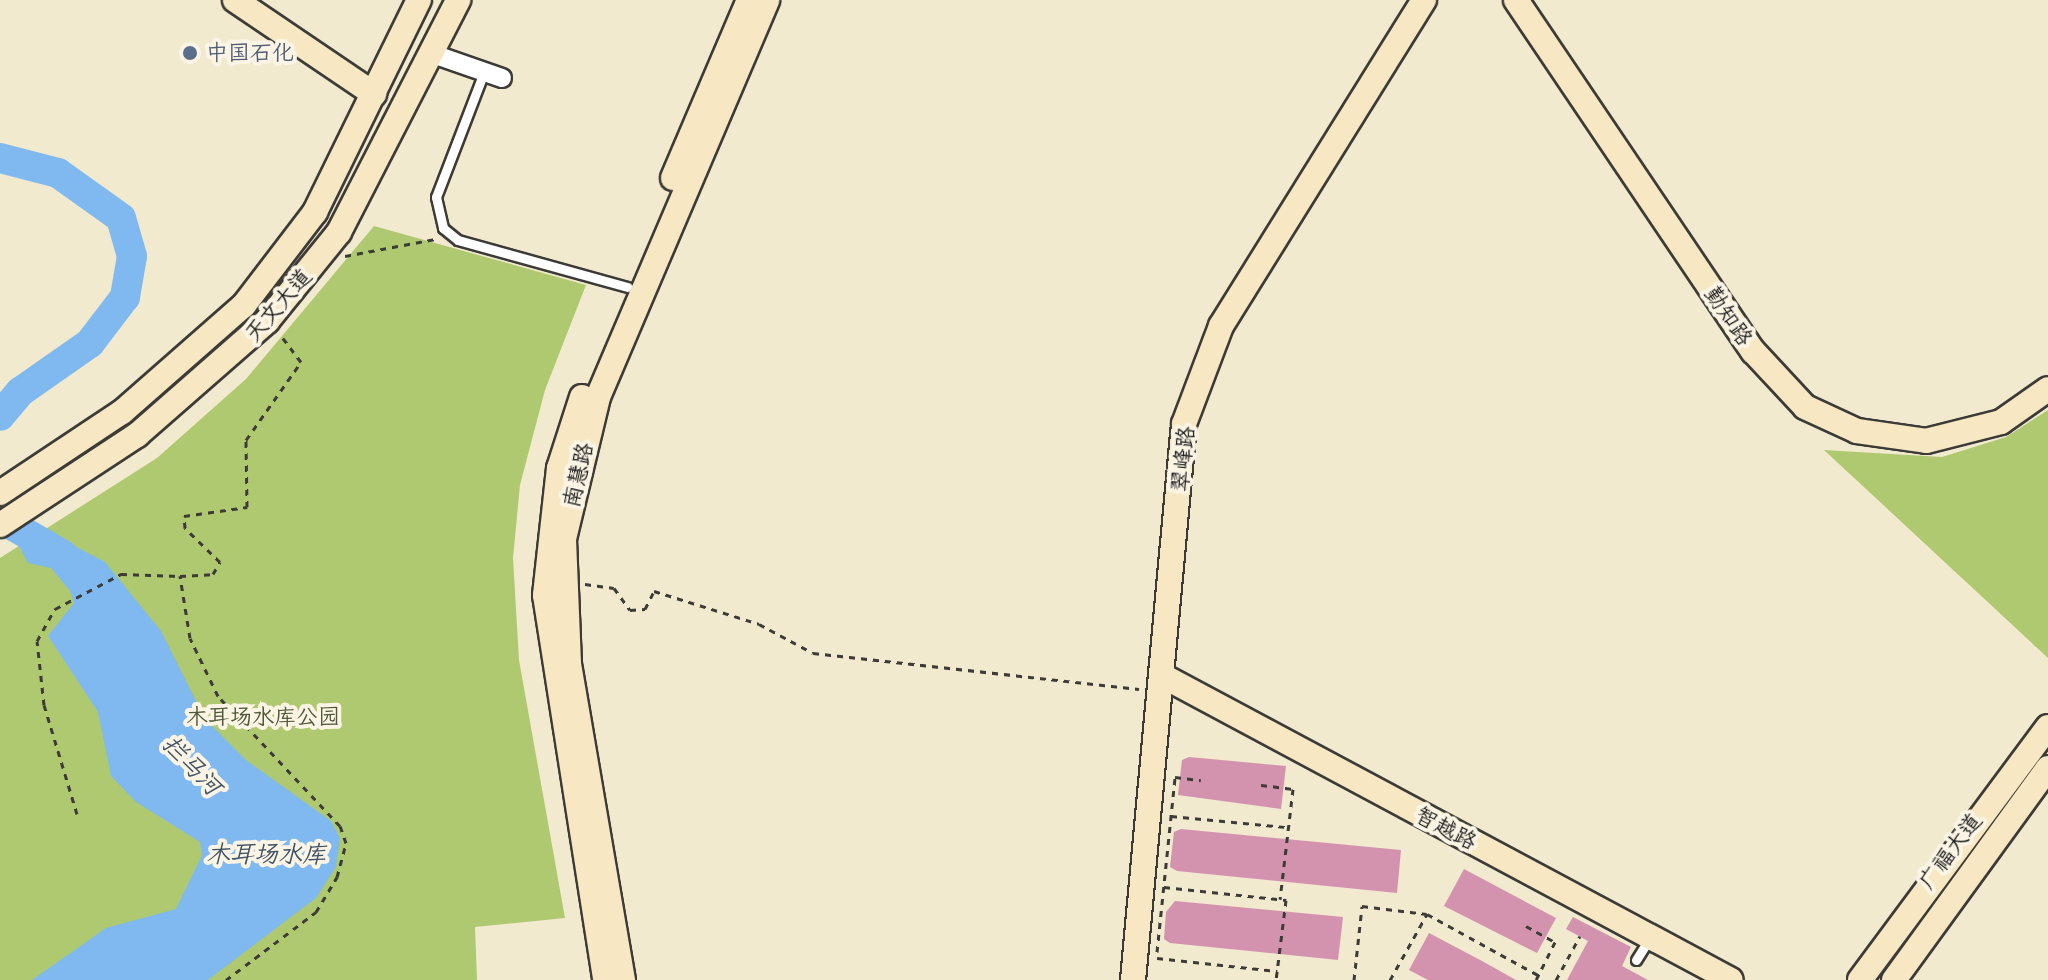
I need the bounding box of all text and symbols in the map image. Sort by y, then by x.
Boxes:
place label: 中国石化 [206,40,294,66]
marker: 中国石化 [181,44,199,62]
street label: 天文大道 [239,263,317,347]
street label: 勤知路 [1700,281,1758,351]
street label: 翠峰路 [1166,425,1200,493]
street label: 南慧路 [558,440,598,510]
park label: 木耳场水库公园 [186,704,340,730]
water label: 拦马河 [157,729,227,801]
street label: 智越路 [1411,801,1481,855]
street label: 广福大道 [1913,808,1987,894]
water label: 木耳场水库 [206,840,326,868]

